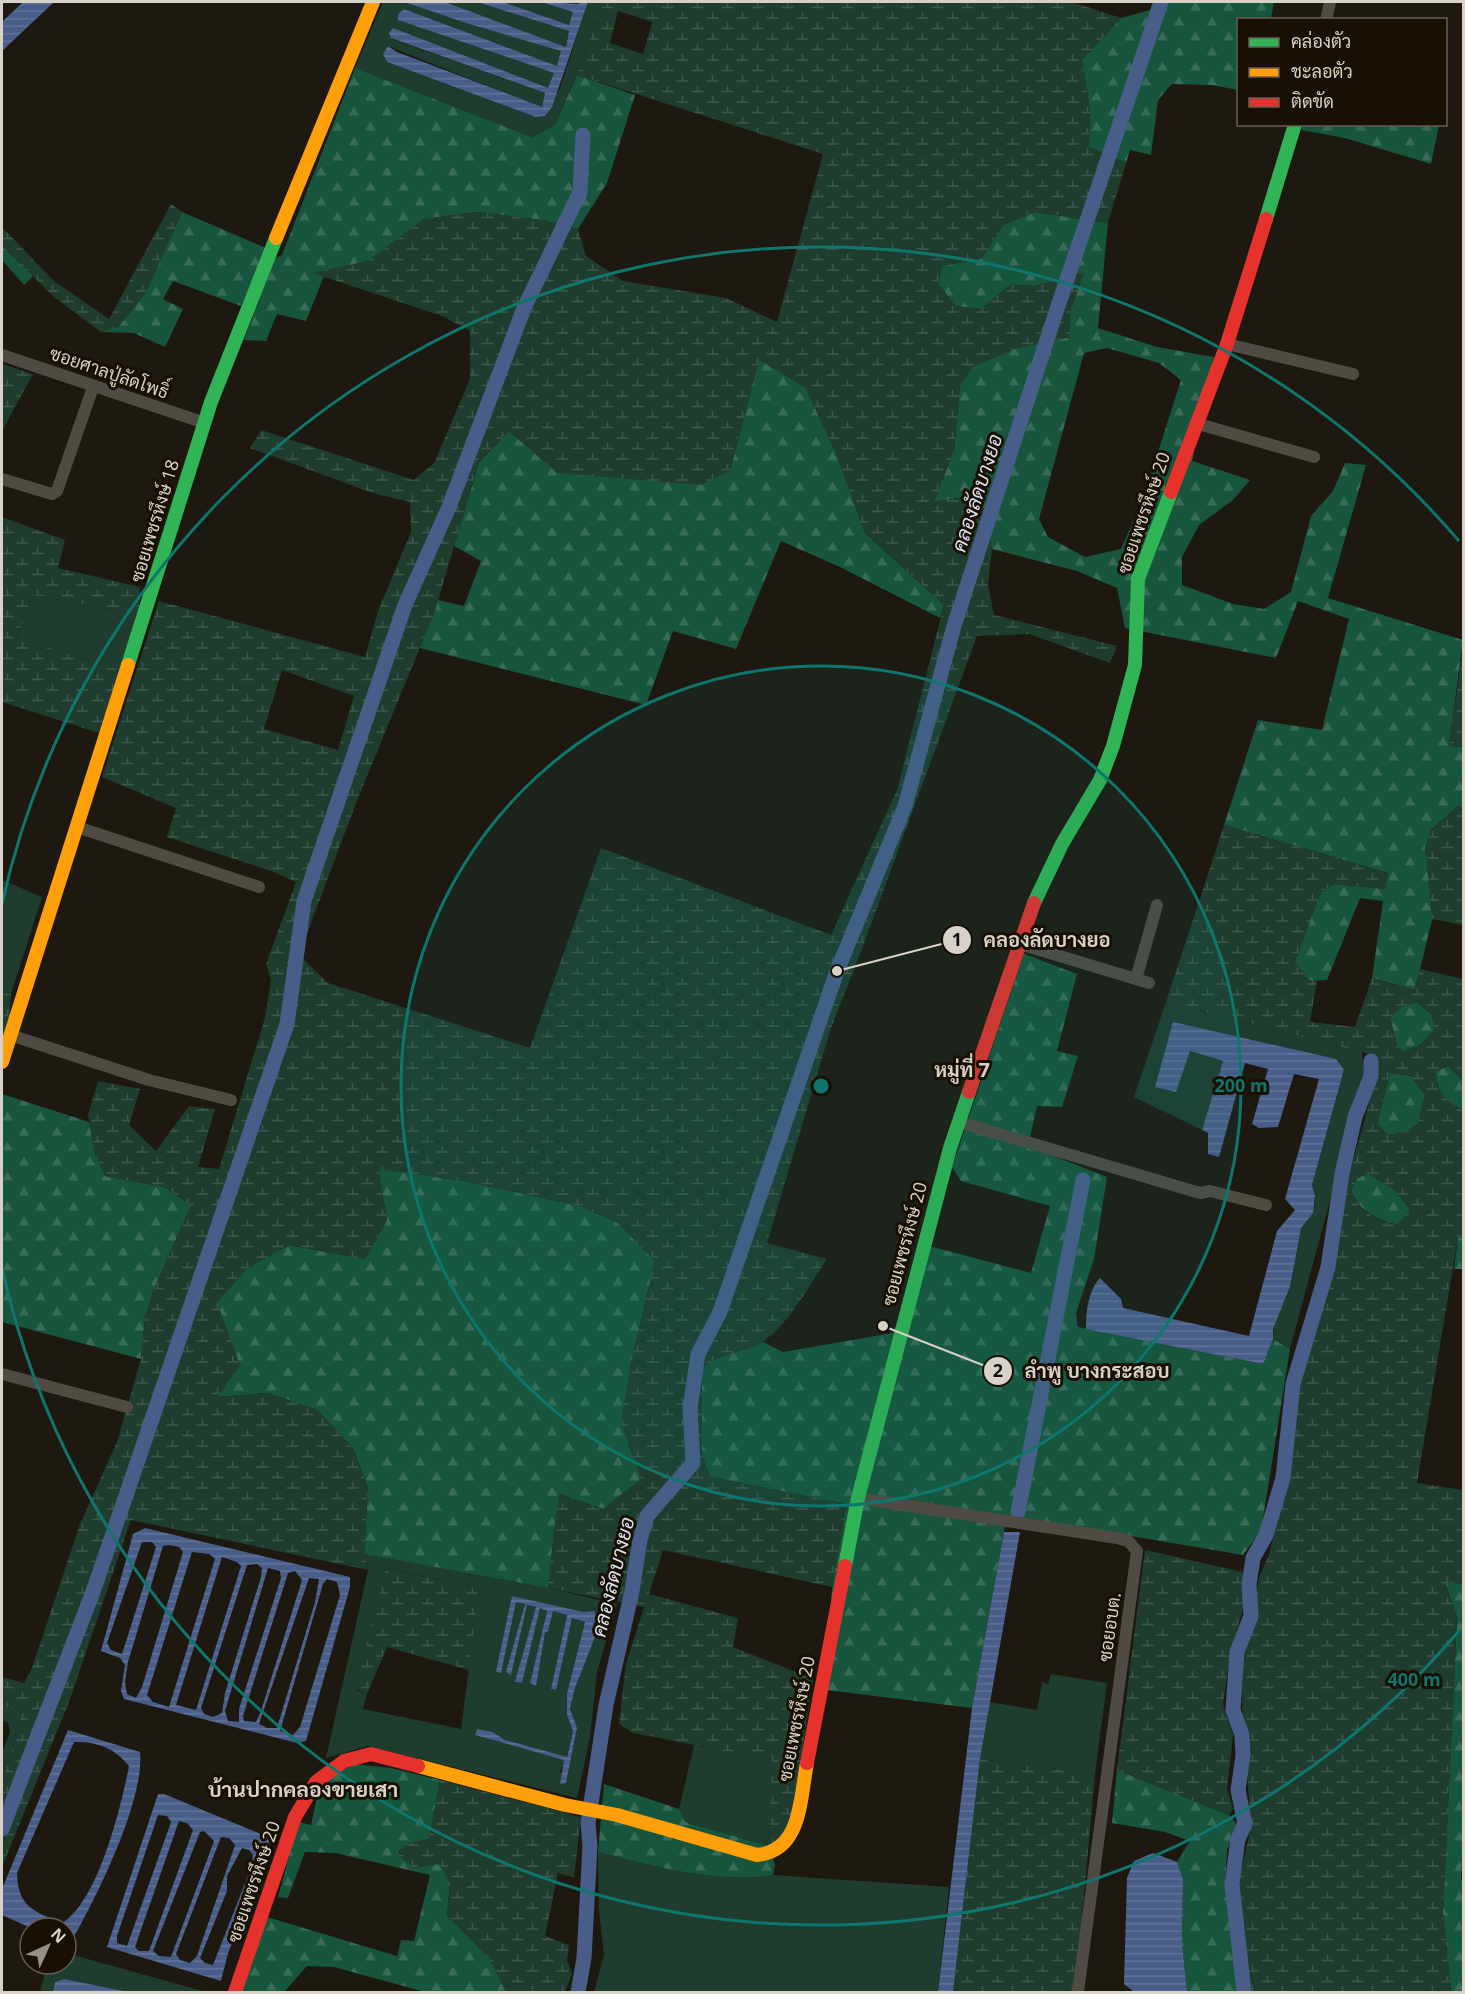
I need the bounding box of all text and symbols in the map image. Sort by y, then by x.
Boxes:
legend [1237,18,1447,126]
text: คล่องตัว [1291,29,1351,53]
text: ชะลอตัว [1291,59,1353,83]
text: ติดขัด [1291,89,1334,113]
street label: ซอยศาลปู่ลัดโพธิ์ [46,337,173,406]
water label: คลองลัดบางยอ [945,430,1008,555]
street label: ซอยเพชรหึงษ์ 20 [1111,449,1175,577]
street label: ซอยเพชรหึงษ์ 18 [124,456,184,585]
callout: คลองลัดบางยอ [942,921,1123,959]
text: คลองลัดบางยอ [983,926,1111,953]
text: 1 [952,927,962,951]
district label: หมู่ที่ 7 [934,1053,990,1084]
text: 200 m [1214,1073,1268,1097]
centre of rings [811,1076,831,1096]
street label: ซอยเพชรหึงษ์ 20 [876,1179,932,1308]
callout: ลำพู บางกระสอบ [983,1352,1182,1390]
text: ลำพู บางกระสอบ [1025,1357,1169,1385]
text: 2 [993,1358,1003,1382]
water label: คลองลัดบางยอ [585,1514,640,1640]
street label: ซอยอบต. [1092,1591,1126,1663]
street label: ซอยเพชรหึงษ์ 20 [772,1654,820,1784]
text: 400 m [1387,1667,1441,1691]
district label: บ้านปากคลองขายเสา [208,1775,398,1803]
street label: ซอยเพชรหึงษ์ 20 [221,1818,285,1946]
north arrow [18,1916,78,1976]
text: N [46,1923,71,1948]

